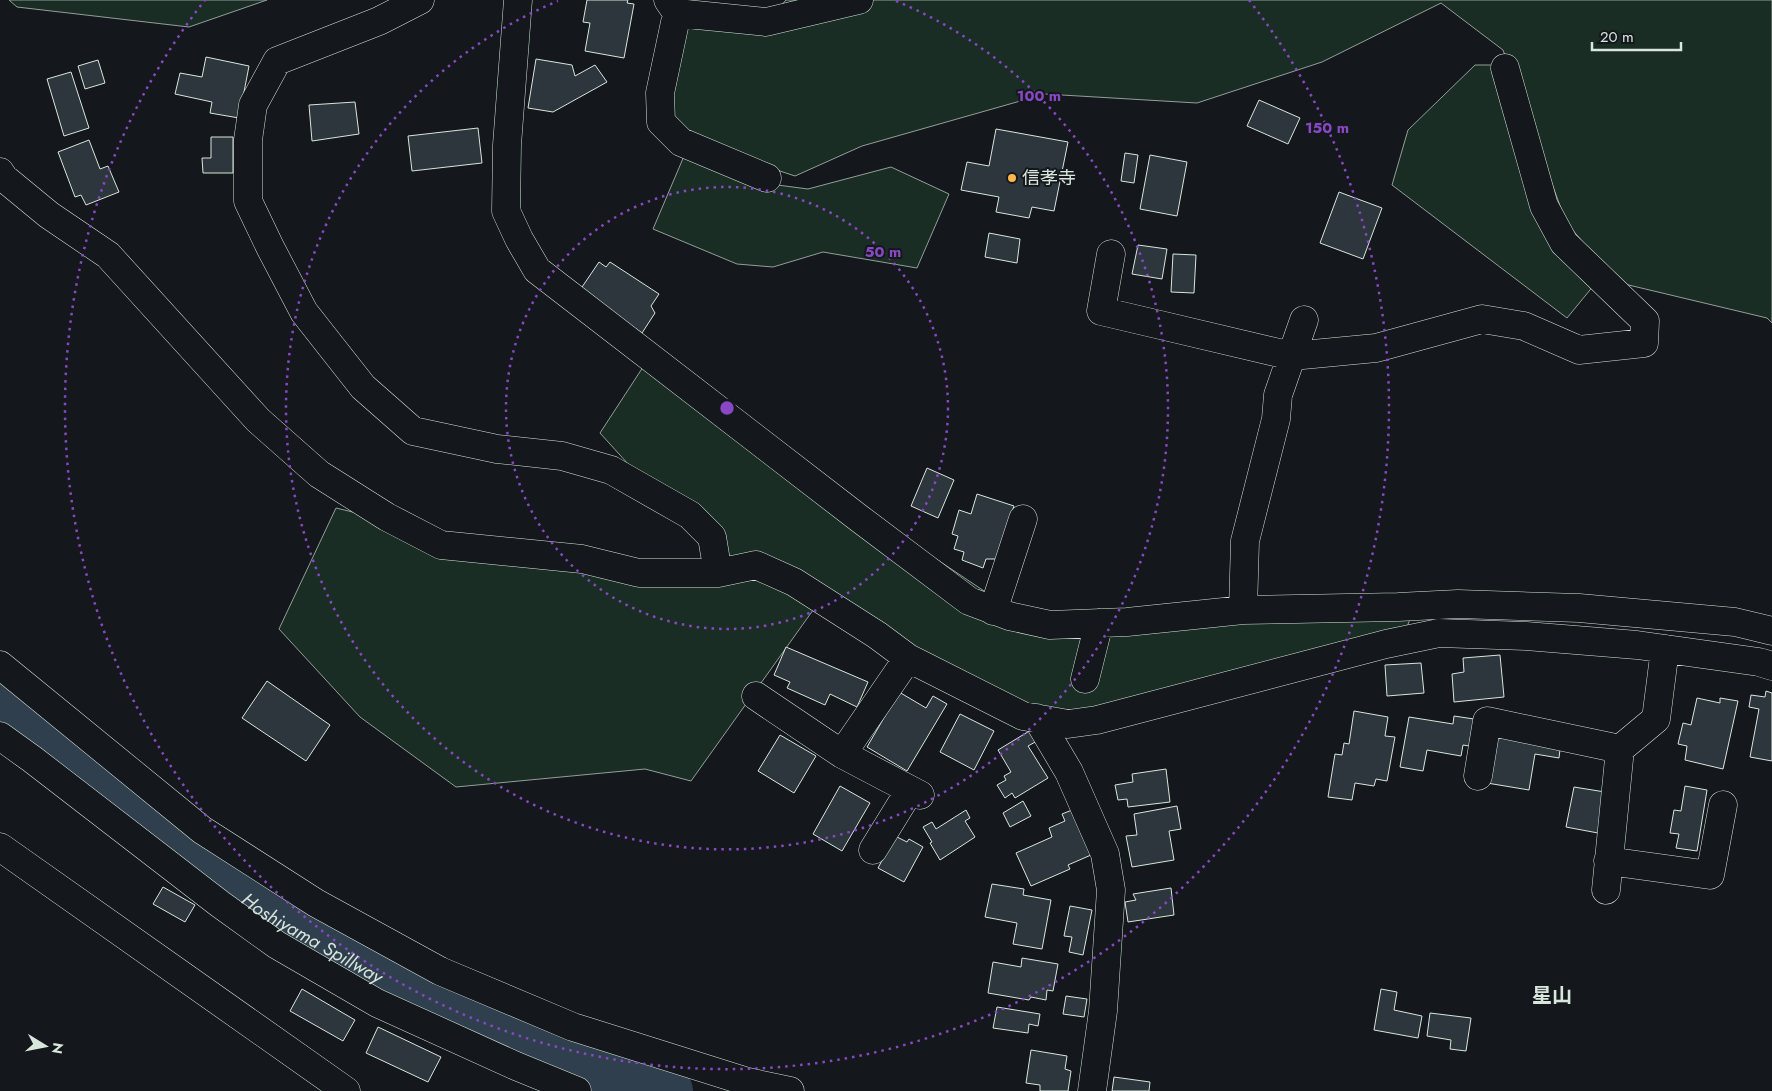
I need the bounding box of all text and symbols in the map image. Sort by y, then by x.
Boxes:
scale bar [1592,20,1681,52]
text: 20 m [1600,26,1634,48]
text: 100 m [1017,85,1061,107]
text: 150 m [1305,117,1349,139]
place label: 信孝寺 [1022,165,1076,191]
marker: 信孝寺 [1006,172,1018,184]
text: 50 m [865,241,901,263]
centre of rings [718,399,736,417]
water label: Hoshiyama Spillway [236,886,389,991]
district label: 星山 [1532,981,1572,1010]
north arrow [20,1021,70,1071]
text: N [47,1041,69,1055]

